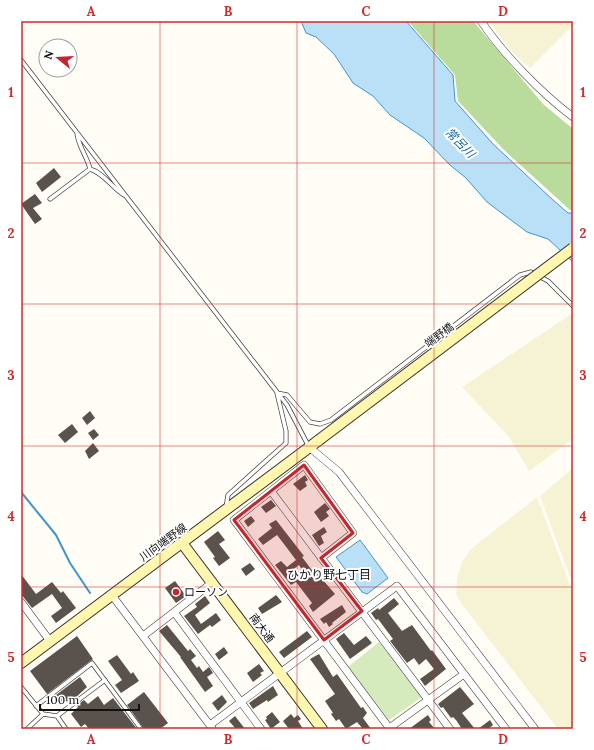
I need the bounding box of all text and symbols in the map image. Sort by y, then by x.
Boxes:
text: A [87,3,96,20]
text: B [224,3,233,20]
text: C [362,3,371,20]
text: D [498,3,508,20]
north arrow [38,38,78,78]
text: N [41,48,57,61]
text: 1 [8,84,14,101]
text: 1 [580,84,586,101]
water label: 常呂川 [442,124,480,162]
text: 2 [8,225,15,242]
text: 2 [580,225,587,242]
street label: 端野橋 [422,319,456,351]
text: 3 [7,367,15,384]
text: 3 [579,367,587,384]
text: 4 [7,508,15,525]
text: 4 [579,508,587,525]
street label: 川向端野線 [137,520,189,564]
district label: ひかり野七丁目 [287,567,371,582]
place label: ローソン [184,585,228,599]
marker: ローソン [171,587,181,597]
street label: 南大通 [246,611,278,645]
text: 5 [7,649,15,666]
text: 5 [579,649,587,666]
scale bar [40,686,139,712]
text: 100 m [46,692,79,707]
text: A [87,731,96,748]
text: B [224,731,233,748]
text: C [362,731,371,748]
text: D [498,731,508,748]

